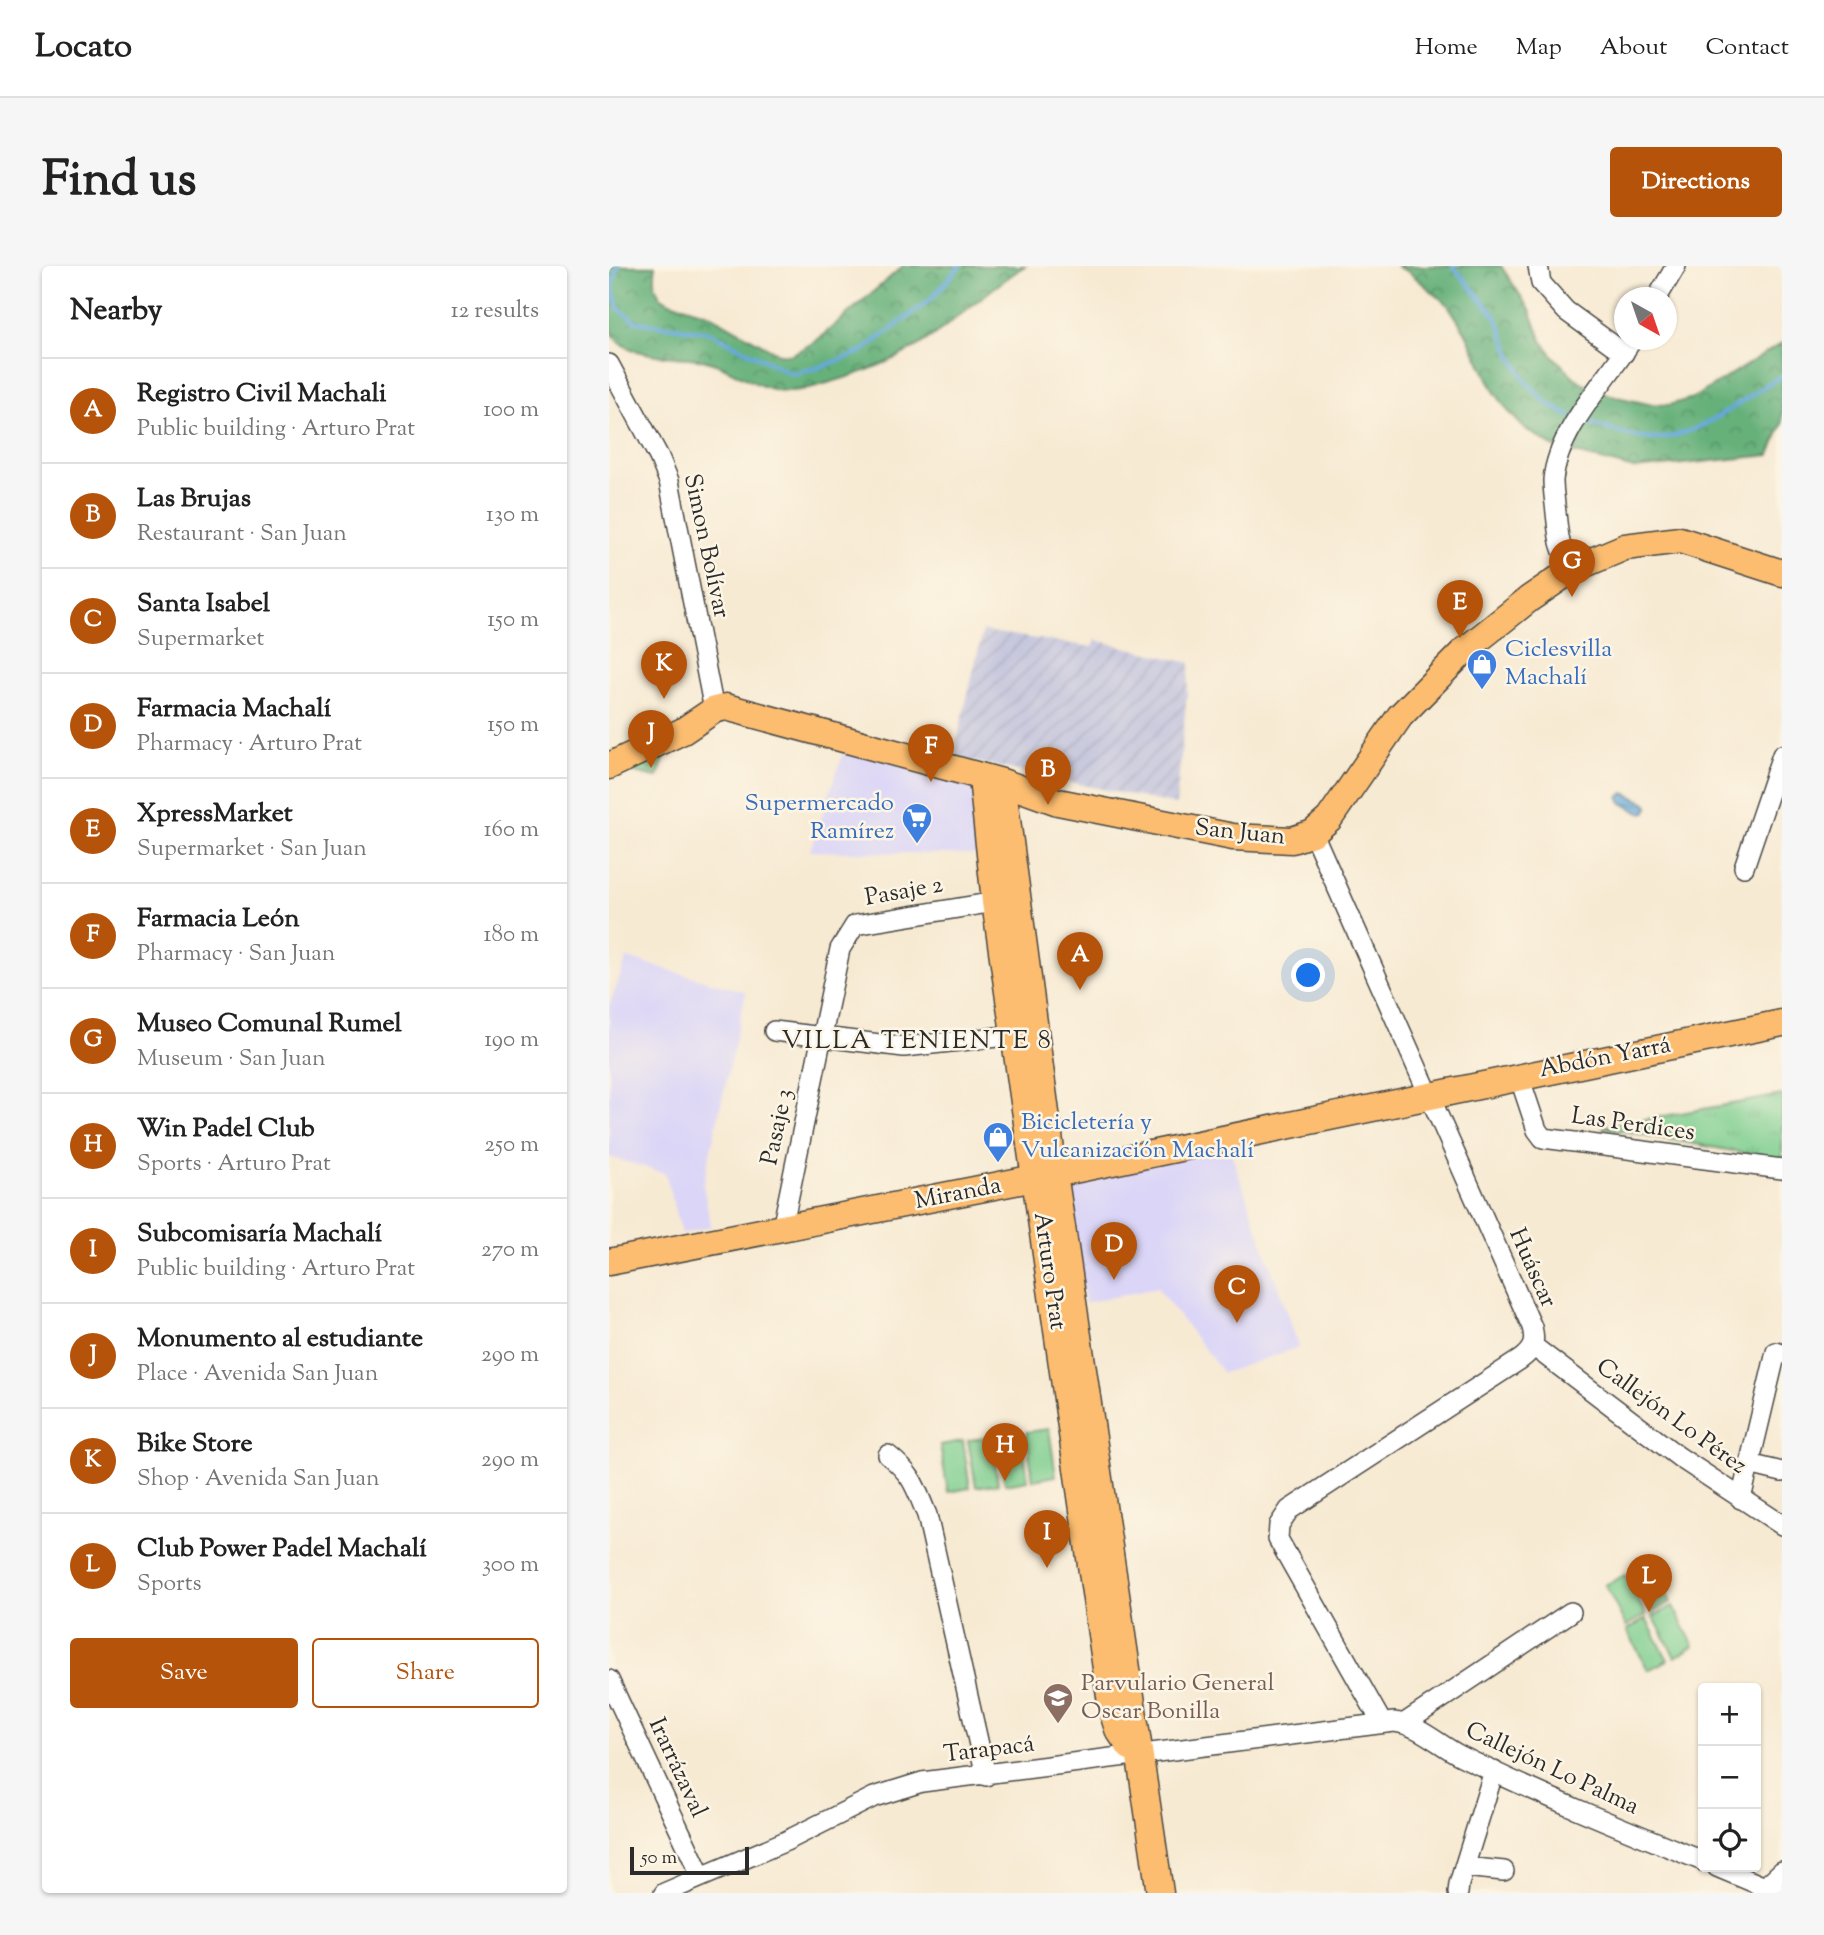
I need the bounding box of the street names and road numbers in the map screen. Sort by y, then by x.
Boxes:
street label: Simon Bolívar [674,471,738,621]
street label: San Juan [1193,811,1287,855]
street label: Pasaje 2 [862,868,946,916]
street label: Abdón Yarrá [1536,1029,1674,1087]
street label: Pasaje 3 [753,1086,803,1168]
street label: Las Perdices [1569,1100,1697,1150]
street label: Miranda [912,1169,1004,1219]
street label: Arturo Prat [1024,1210,1074,1332]
street label: Huáscar [1499,1223,1565,1313]
street label: Callejón Lo Pérez [1589,1351,1753,1483]
street label: Irarrázaval [639,1712,715,1824]
street label: Callejón Lo Palma [1460,1714,1644,1824]
street label: Tarapacá [942,1728,1036,1772]

